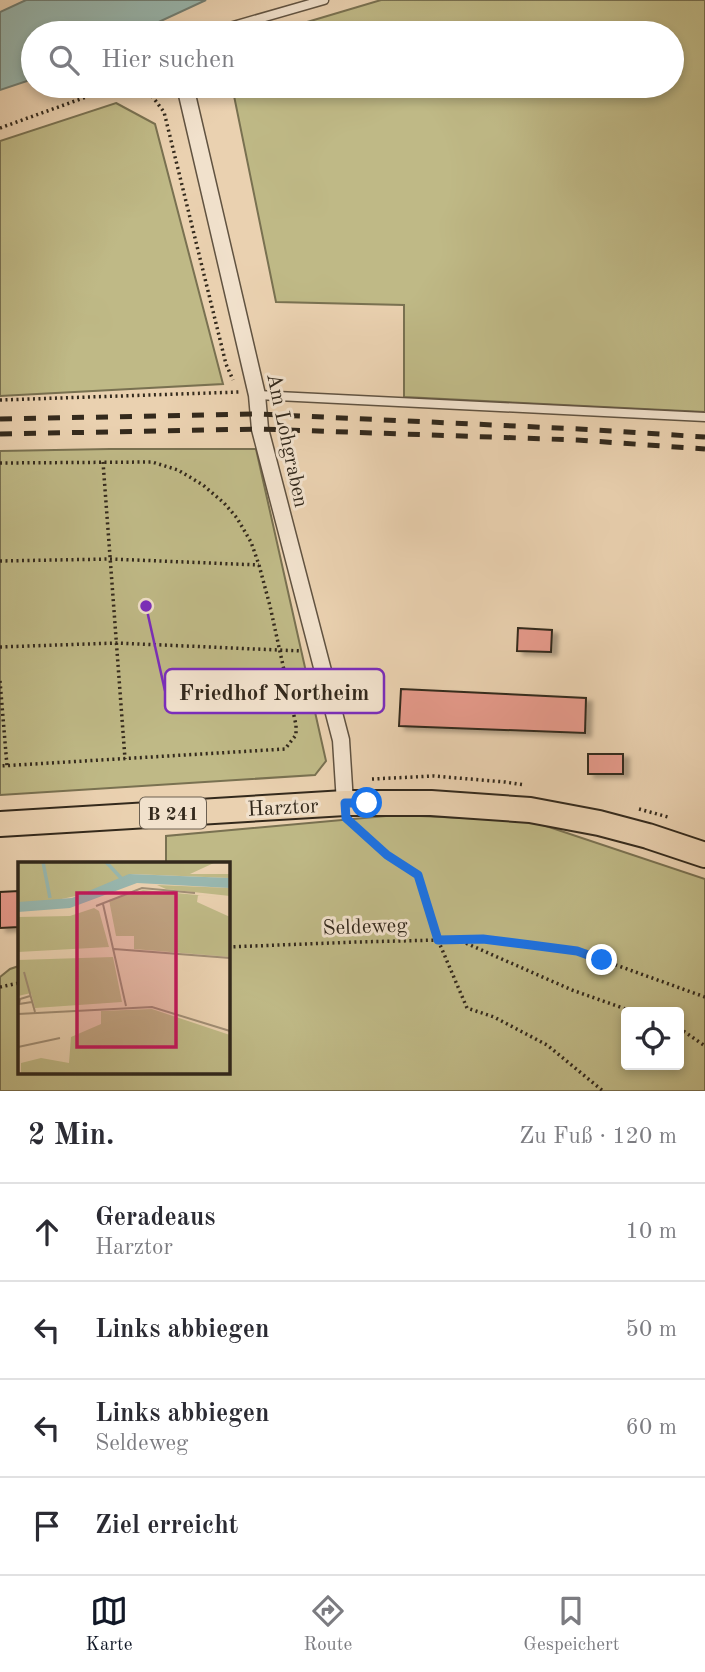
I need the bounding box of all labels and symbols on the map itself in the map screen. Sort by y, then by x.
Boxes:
street label: Am Lohgraben [262,371,311,509]
callout: Friedhof Northeim [165,669,384,713]
text: Friedhof Northeim [179,682,369,705]
route start [351,787,382,818]
street label: Harztor [247,796,320,821]
road number: B 241 [140,798,206,828]
inset map [18,862,229,1074]
street label: Seldeweg [322,915,409,939]
route end [586,944,617,975]

